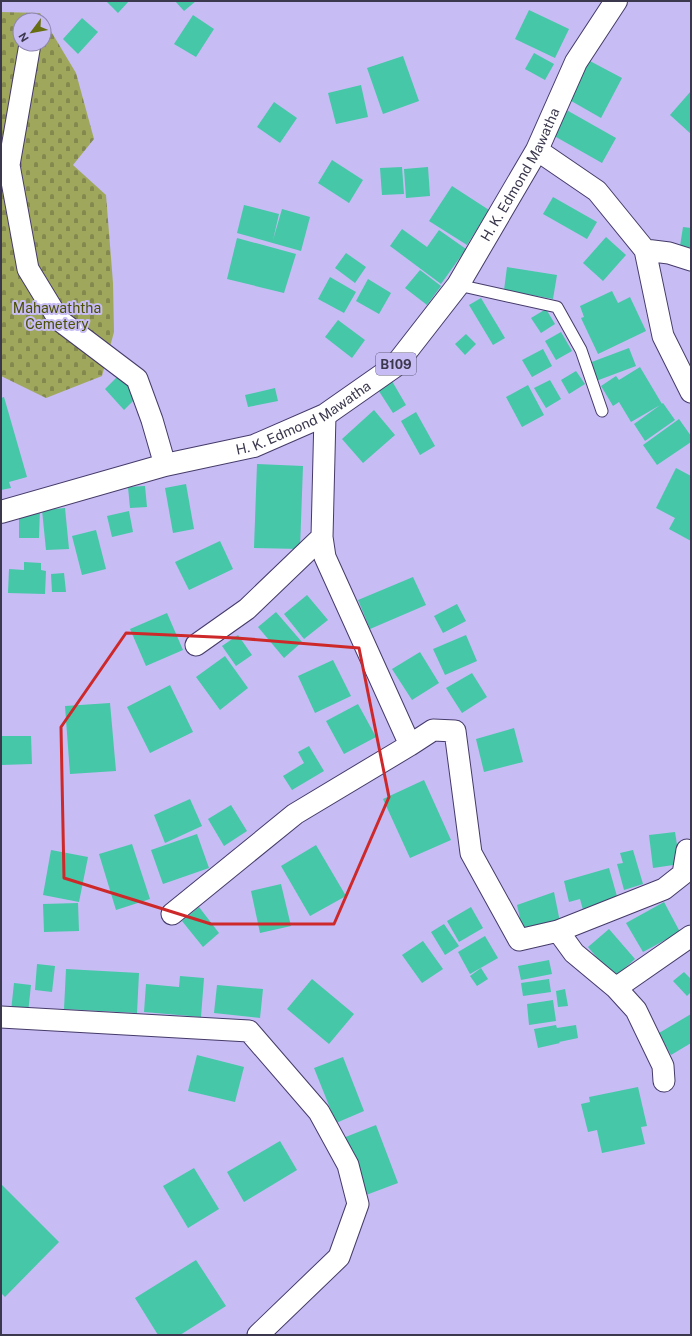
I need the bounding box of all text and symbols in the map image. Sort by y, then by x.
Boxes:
north arrow [12,12,52,52]
text: N [16,30,31,44]
street label: H. K. Edmond Mawatha [477,105,563,244]
park label: Mahawaththa Cemetery [13,300,101,332]
road number: B109 [376,353,416,375]
street label: H. K. Edmond Mawatha [234,378,374,458]

